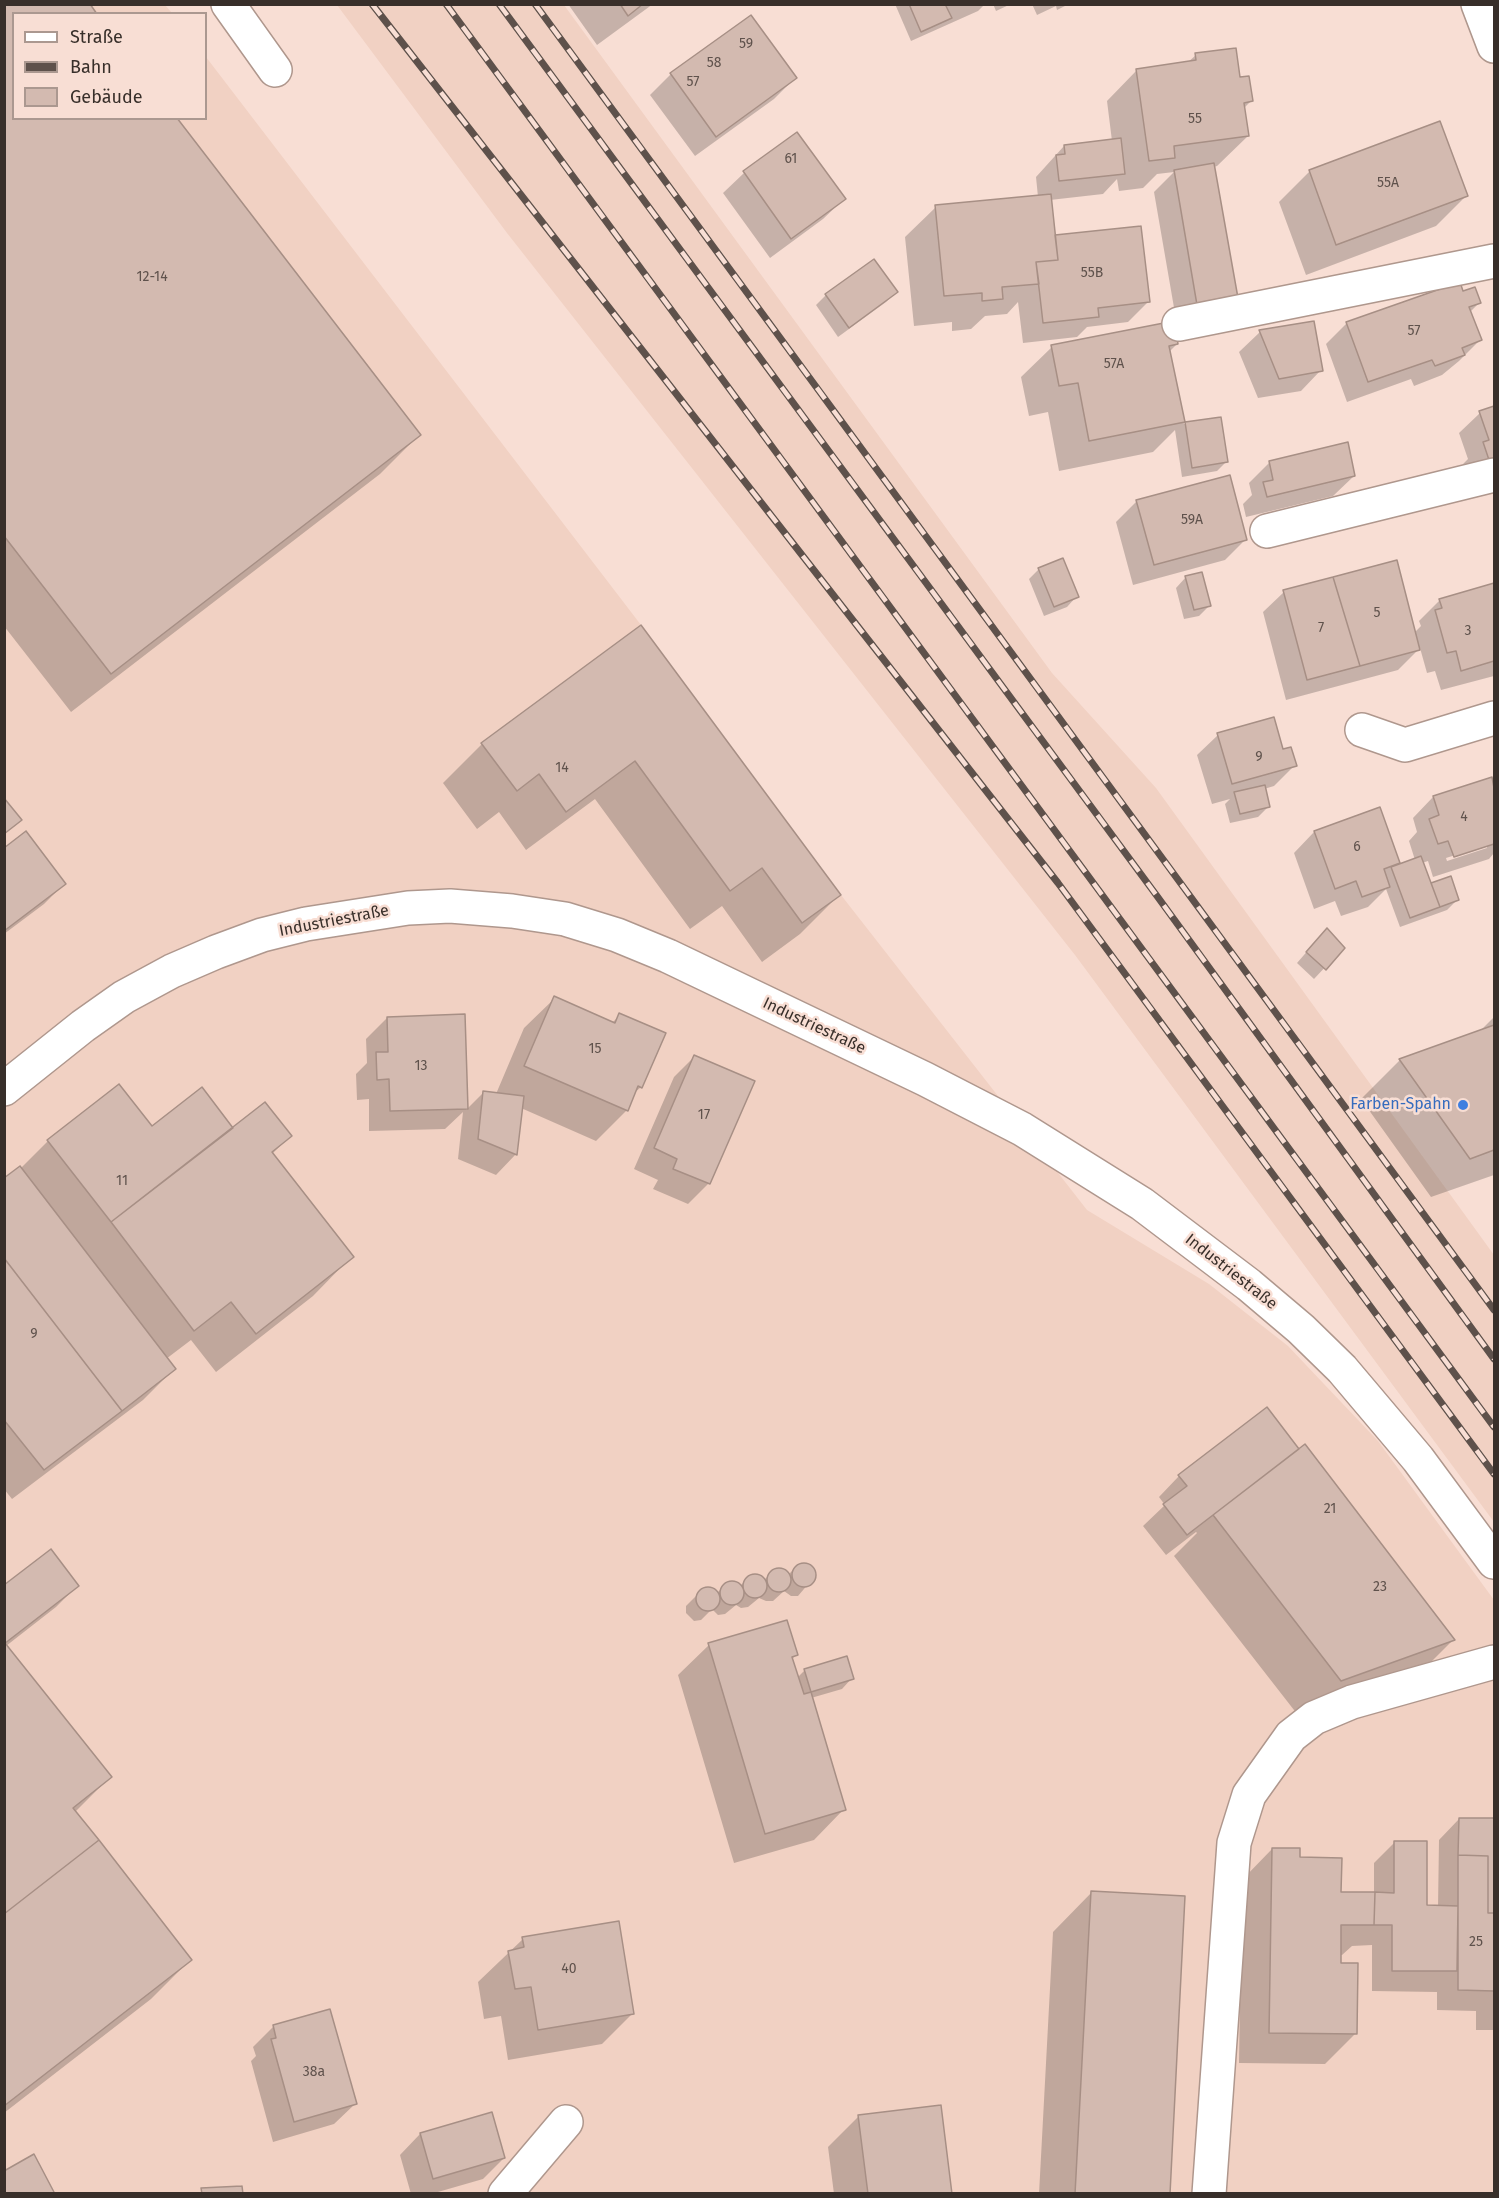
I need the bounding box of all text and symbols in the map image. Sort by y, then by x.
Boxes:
legend [12,12,207,120]
text: Straße [70,26,123,48]
house number: 59 [739,36,753,52]
house number: 58 [707,55,721,71]
text: Bahn [70,56,112,78]
house number: 57 [687,74,699,90]
text: Gebäude [70,86,143,108]
house number: 55 [1188,111,1202,127]
house number: 61 [785,151,797,167]
house number: 55A [1377,175,1399,191]
house number: 55B [1081,265,1103,281]
house number: 12-14 [136,269,168,285]
house number: 57 [1408,323,1420,339]
house number: 57A [1104,356,1124,372]
house number: 59A [1181,512,1203,528]
house number: 5 [1373,605,1381,621]
house number: 7 [1318,620,1324,636]
house number: 3 [1465,623,1471,639]
house number: 9 [1255,749,1263,765]
house number: 14 [555,760,569,776]
house number: 4 [1460,809,1468,825]
house number: 6 [1353,839,1361,855]
street label: Industriestraße [277,901,391,941]
street label: Industriestraße [759,994,869,1058]
house number: 15 [588,1041,602,1057]
house number: 13 [414,1058,428,1074]
place label: Farben-Spahn [1350,1095,1451,1115]
marker: Farben-Spahn [1456,1098,1470,1112]
house number: 17 [698,1107,710,1123]
house number: 11 [116,1173,128,1189]
street label: Industriestraße [1181,1230,1281,1314]
house number: 9 [30,1326,38,1342]
house number: 21 [1324,1501,1336,1517]
house number: 23 [1373,1579,1387,1595]
house number: 25 [1469,1934,1483,1950]
house number: 40 [561,1961,577,1977]
house number: 38a [303,2064,325,2080]

